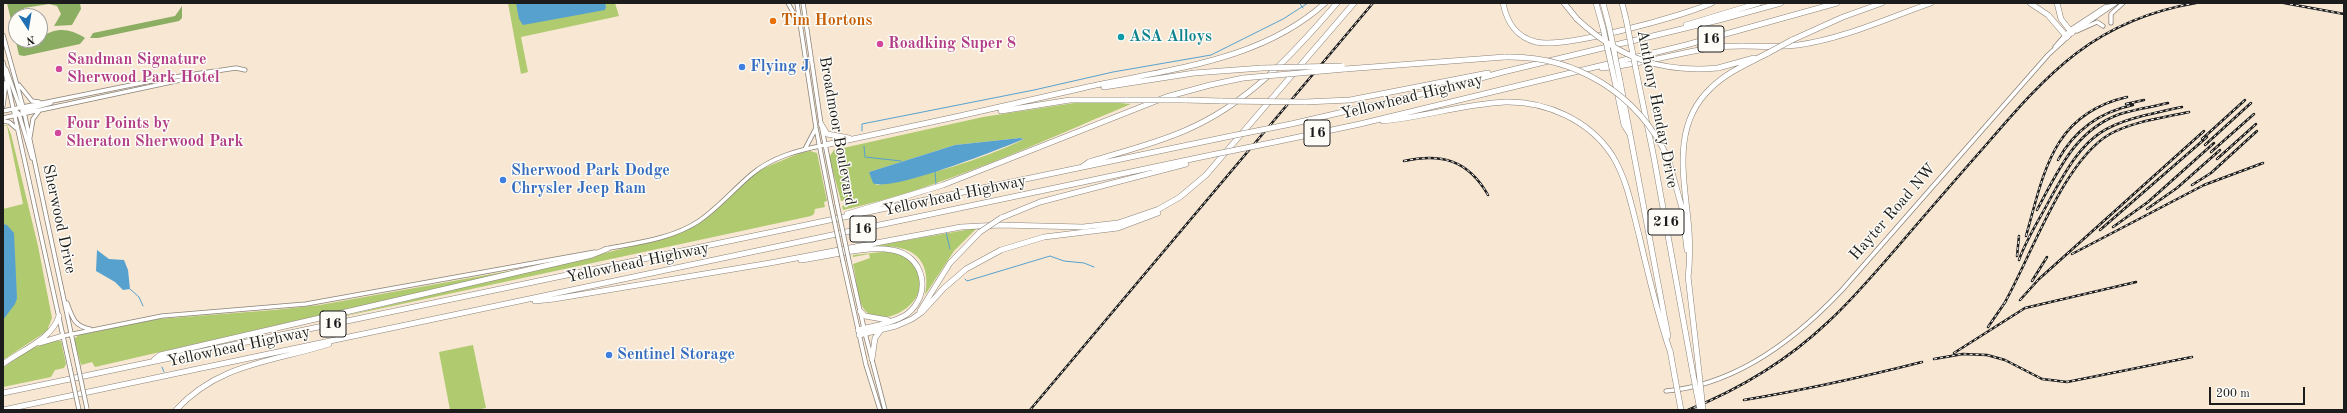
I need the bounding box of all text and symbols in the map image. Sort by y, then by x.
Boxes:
north arrow [8,8,48,48]
place label: Tim Hortons [781,11,872,31]
marker: Tim Hortons [768,16,778,26]
road number: 16 [1698,26,1724,52]
place label: ASA Alloys [1129,27,1212,47]
street label: Anthony Henday Drive [1632,28,1682,190]
marker: ASA Alloys [1116,32,1126,42]
text: N [25,33,36,46]
place label: Roadking Super 8 [888,34,1016,54]
marker: Roadking Super 8 [875,39,885,49]
place label: Sandman Signature Sherwood Park Hotel [67,50,220,88]
street label: Broadmoor Boulevard [814,55,860,207]
place label: Flying J [750,57,810,77]
marker: Flying J [737,62,747,72]
marker: Sandman Signature Sherwood Park Hotel [54,64,64,74]
street label: Yellowhead Highway [1339,70,1485,124]
place label: Four Points by Sheraton Sherwood Park [66,114,243,152]
road number: 16 [1304,120,1330,146]
marker: Four Points by Sheraton Sherwood Park [53,128,63,138]
street label: Hayter Road NW [1846,160,1940,264]
place label: Sherwood Park Dodge Chrysler Jeep Ram [511,161,670,199]
street label: Sherwood Drive [38,163,80,275]
street label: Yellowhead Highway [882,171,1028,221]
marker: Sherwood Park Dodge Chrysler Jeep Ram [498,175,508,185]
road number: 216 [1648,209,1684,235]
road number: 16 [850,216,876,242]
street label: Yellowhead Highway [565,238,711,288]
road number: 16 [320,311,346,337]
street label: Yellowhead Highway [166,322,312,372]
place label: Sentinel Storage [617,345,735,365]
marker: Sentinel Storage [604,350,614,360]
scale bar [2211,379,2307,405]
text: 200 m [2216,388,2250,400]

